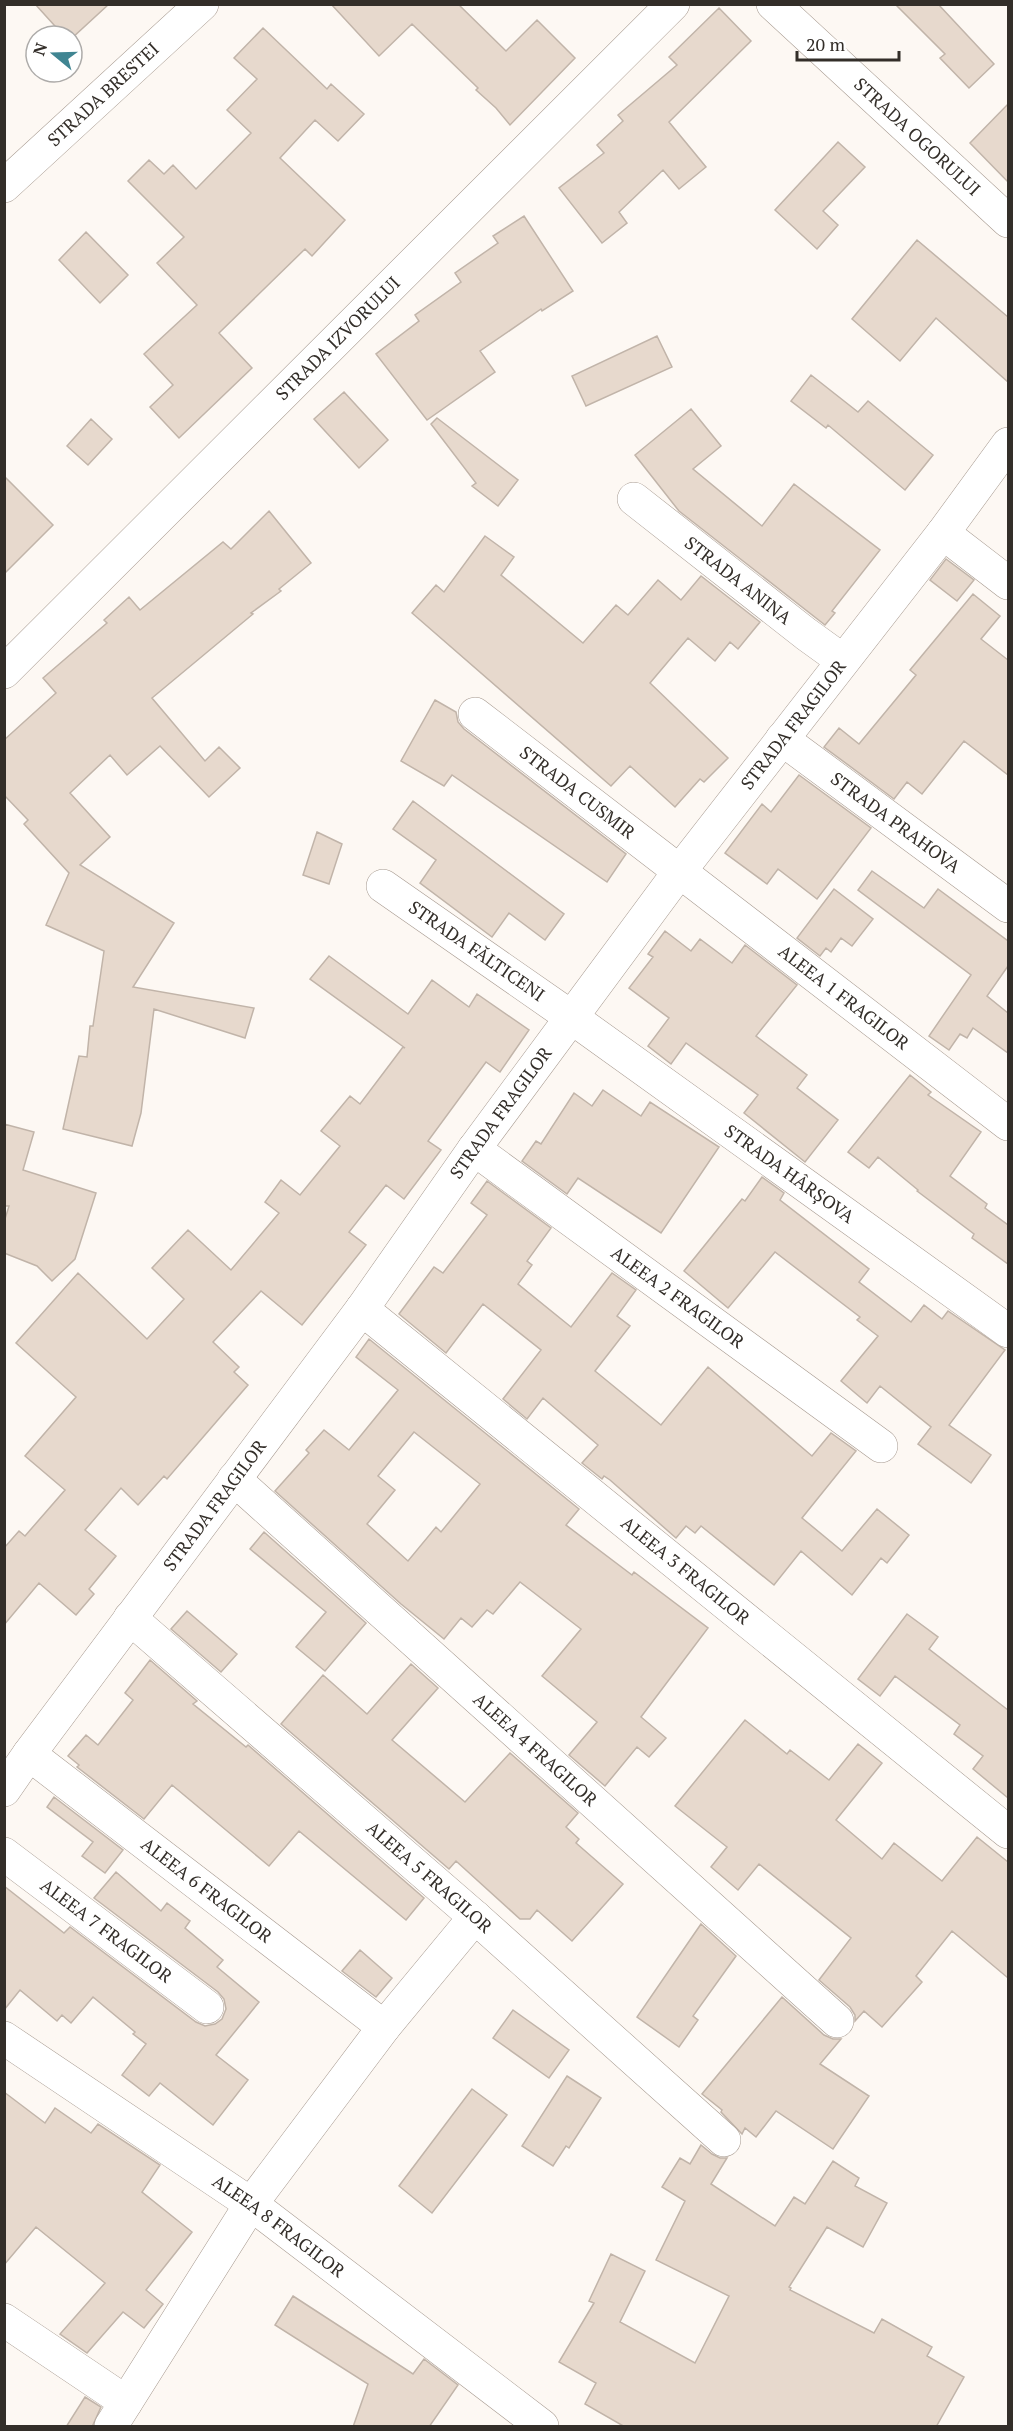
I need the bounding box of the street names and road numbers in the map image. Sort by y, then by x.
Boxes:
street label: STRADA BRESTEI [42,37,164,151]
street label: STRADA OGORULUI [849,72,986,201]
street label: STRADA IZVORULUI [270,270,405,405]
street label: STRADA ANINA [680,530,797,630]
street label: STRADA FRAGILOR [735,654,851,794]
street label: STRADA CUSMIR [515,740,641,844]
street label: STRADA PRAHOVA [826,766,966,878]
street label: STRADA FĂLTICENI [404,895,550,1006]
street label: ALEEA 1 FRAGILOR [774,939,915,1055]
street label: STRADA FRAGILOR [444,1041,557,1183]
street label: STRADA HÂRȘOVA [720,1118,860,1228]
street label: ALEEA 2 FRAGILOR [607,1240,750,1354]
street label: STRADA FRAGILOR [157,1434,271,1576]
street label: ALEEA 3 FRAGILOR [617,1511,756,1630]
street label: ALEEA 4 FRAGILOR [469,1687,603,1811]
street label: ALEEA 5 FRAGILOR [362,1815,498,1938]
street label: ALEEA 6 FRAGILOR [137,1832,278,1948]
street label: ALEEA 7 FRAGILOR [36,1873,178,1988]
street label: ALEEA 8 FRAGILOR [208,2169,351,2283]

